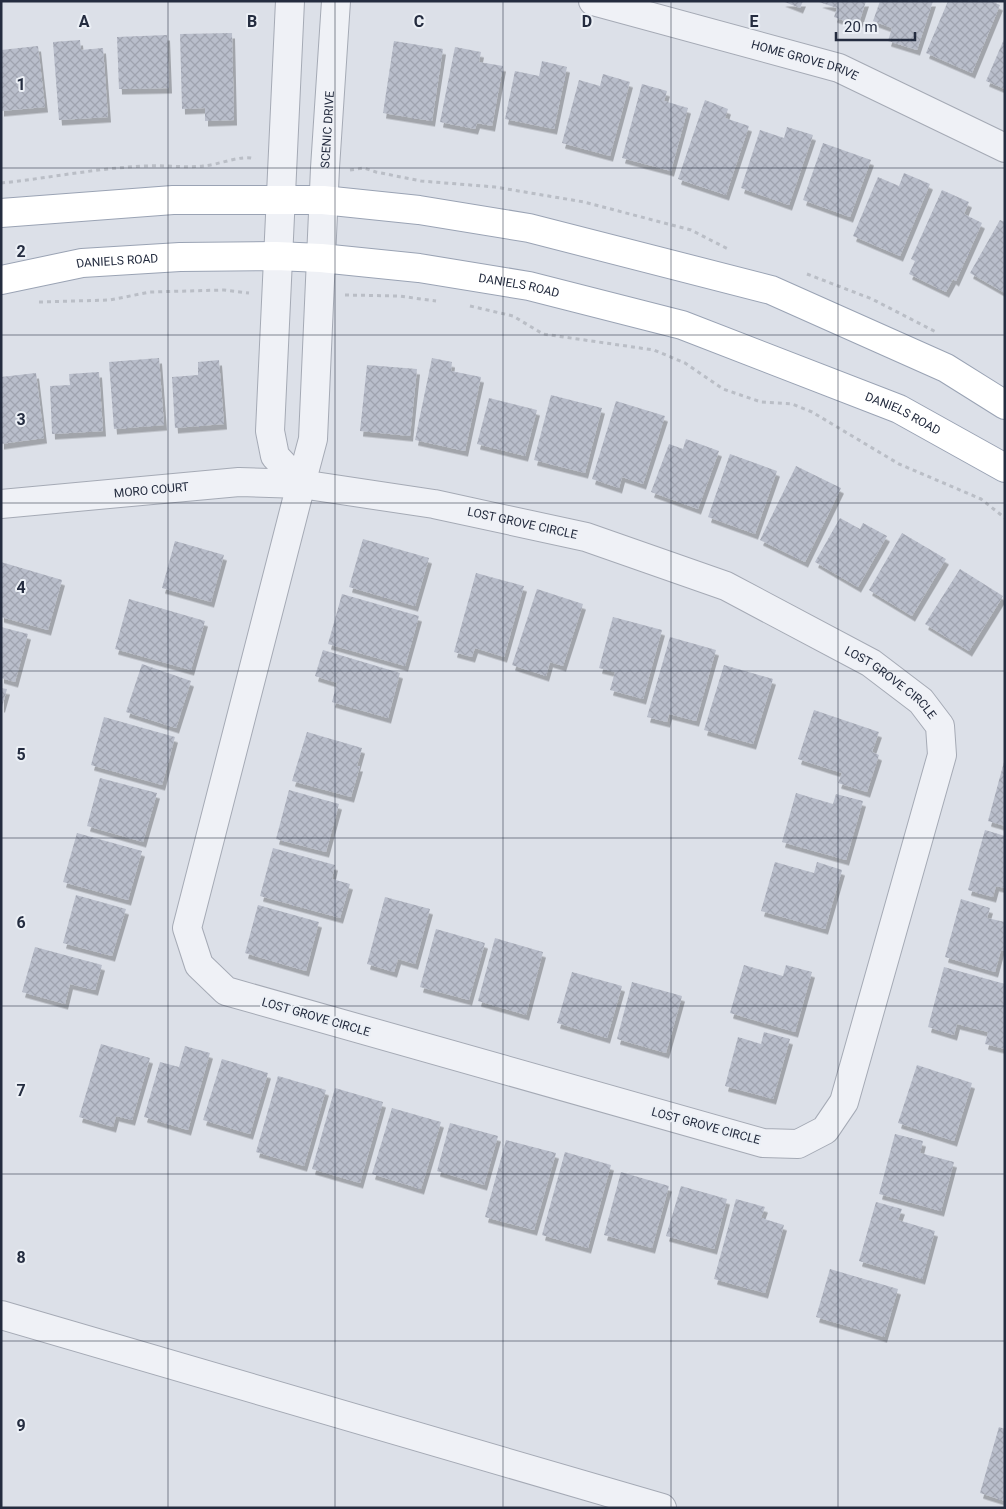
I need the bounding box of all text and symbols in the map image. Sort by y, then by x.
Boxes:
scale bar [836,10,915,42]
text: A [79,12,90,31]
text: B [247,12,257,31]
text: C [414,12,424,31]
text: D [582,12,592,31]
text: E [750,12,759,31]
text: 20 m [844,18,878,36]
street label: HOME GROVE DRIVE [750,37,861,83]
text: 1 [16,75,26,94]
street label: SCENIC DRIVE [318,90,337,169]
text: 2 [16,242,26,261]
street label: DANIELS ROAD [75,251,159,271]
street label: DANIELS ROAD [478,271,561,300]
street label: DANIELS ROAD [863,390,943,438]
text: 3 [16,410,26,429]
street label: MORO COURT [113,480,190,501]
street label: LOST GROVE CIRCLE [466,504,579,542]
text: 4 [16,578,26,597]
street label: LOST GROVE CIRCLE [842,643,939,722]
text: 5 [16,745,26,764]
text: 6 [16,913,26,932]
street label: LOST GROVE CIRCLE [260,995,372,1039]
text: 7 [16,1081,26,1100]
street label: LOST GROVE CIRCLE [650,1105,762,1147]
text: 8 [16,1248,26,1267]
text: 9 [16,1416,26,1435]

